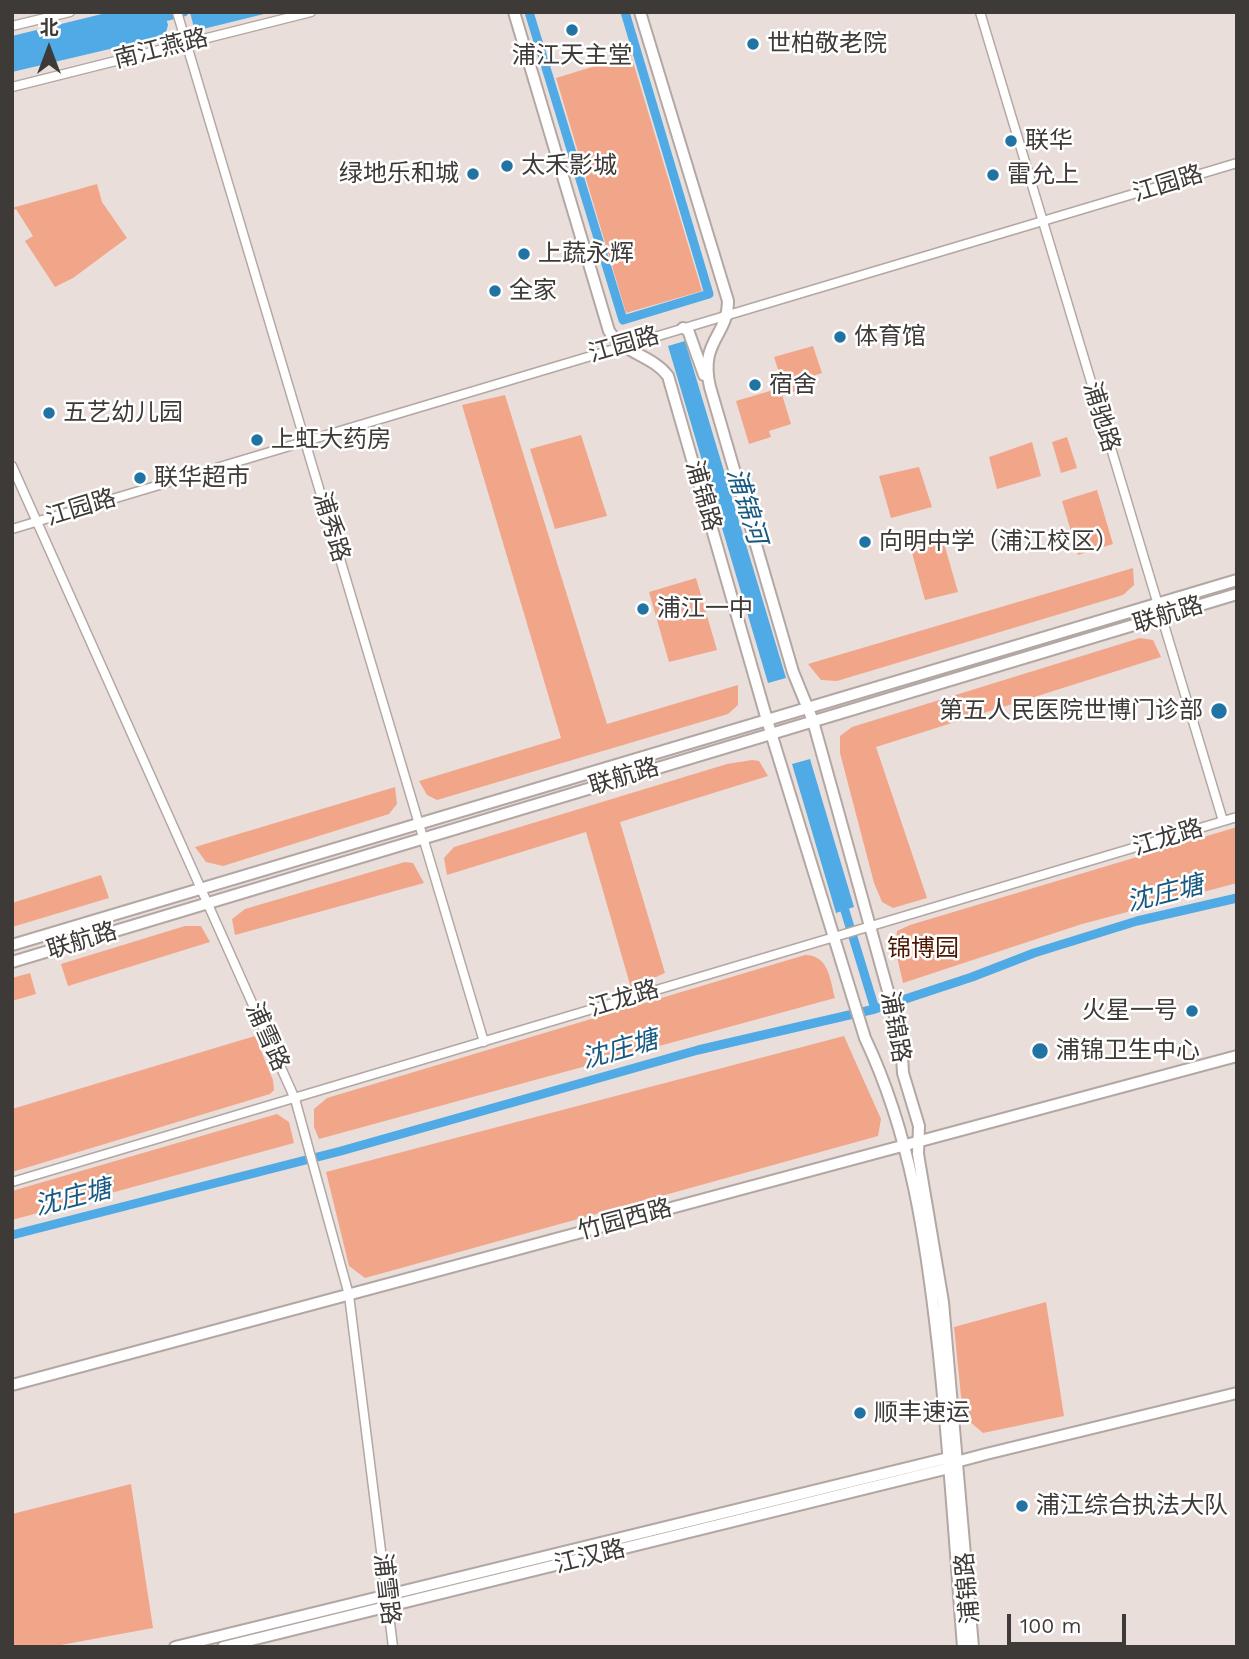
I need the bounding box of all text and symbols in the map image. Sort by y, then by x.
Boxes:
north arrow [14,14,84,84]
text: 北 [39,16,59,39]
marker: 浦江天主堂 [564,22,580,38]
street label: 南江燕路 [111,23,211,75]
place label: 世柏敬老院 [767,30,887,58]
marker: 世柏敬老院 [745,36,761,52]
place label: 浦江天主堂 [512,42,632,70]
place label: 联华 [1025,127,1073,155]
marker: 联华 [1003,133,1019,149]
place label: 太禾影城 [521,152,617,180]
marker: 太禾影城 [499,158,515,174]
place label: 绿地乐和城 [339,160,459,188]
street label: 江园路 [1129,160,1207,208]
place label: 雷允上 [1007,161,1079,189]
marker: 绿地乐和城 [465,166,481,182]
marker: 雷允上 [985,167,1001,183]
place label: 上蔬永辉 [538,240,634,268]
marker: 上蔬永辉 [516,246,532,262]
place label: 全家 [509,277,557,305]
marker: 全家 [487,283,503,299]
street label: 江园路 [585,321,663,369]
place label: 体育馆 [854,323,926,351]
marker: 体育馆 [832,329,848,345]
place label: 宿舍 [769,371,817,399]
marker: 宿舍 [747,377,763,393]
street label: 浦驰路 [1077,378,1125,456]
place label: 五艺幼儿园 [63,399,183,427]
marker: 五艺幼儿园 [41,405,57,421]
place label: 上虹大药房 [271,426,391,454]
marker: 上虹大药房 [249,432,265,448]
street label: 浦锦路 [679,457,727,535]
place label: 联华超市 [154,464,250,492]
water label: 浦锦河 [720,464,772,548]
marker: 联华超市 [132,470,148,486]
street label: 江园路 [42,484,120,532]
street label: 浦秀路 [307,488,355,566]
place label: 向明中学（浦江校区） [879,528,1119,556]
marker: 向明中学（浦江校区） [857,534,873,550]
street label: 联航路 [1129,591,1207,639]
place label: 浦江一中 [657,595,753,623]
marker: 浦江一中 [635,601,651,617]
place label: 第五人民医院世博门诊部 [939,697,1203,725]
marker: 第五人民医院世博门诊部 [1209,701,1229,721]
street label: 联航路 [585,753,663,801]
street label: 江龙路 [1129,814,1207,862]
water label: 沈庄塘 [1123,869,1207,919]
street label: 联航路 [43,917,121,965]
park label: 锦博园 [887,935,959,963]
street label: 江龙路 [585,975,663,1023]
street label: 浦锦路 [875,989,915,1065]
place label: 火星一号 [1082,997,1178,1025]
street label: 浦雪路 [239,998,295,1076]
marker: 火星一号 [1184,1003,1200,1019]
water label: 沈庄塘 [578,1024,662,1076]
place label: 浦锦卫生中心 [1056,1037,1200,1065]
marker: 浦锦卫生中心 [1030,1041,1050,1061]
water label: 沈庄塘 [31,1173,115,1223]
street label: 竹园西路 [575,1194,675,1246]
place label: 顺丰速运 [874,1399,970,1427]
marker: 顺丰速运 [852,1405,868,1421]
place label: 浦江综合执法大队 [1036,1492,1228,1520]
marker: 浦江综合执法大队 [1014,1498,1030,1514]
street label: 江汉路 [552,1534,628,1580]
street label: 浦锦路 [951,1551,985,1625]
street label: 浦雪路 [367,1552,405,1626]
scale bar [1011,1600,1130,1644]
text: 100 m [1020,1613,1082,1638]

